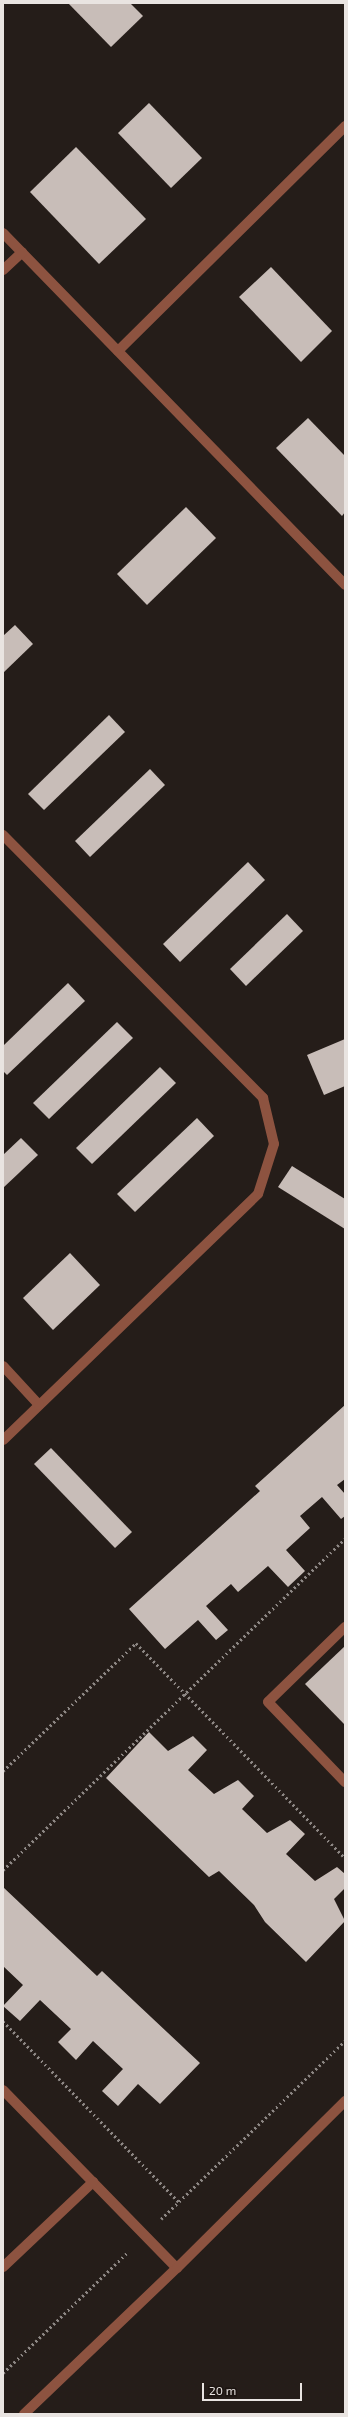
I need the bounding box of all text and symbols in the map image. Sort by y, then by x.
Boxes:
scale bar [204,2375,304,2401]
text: 20 m [209,2383,236,2397]

